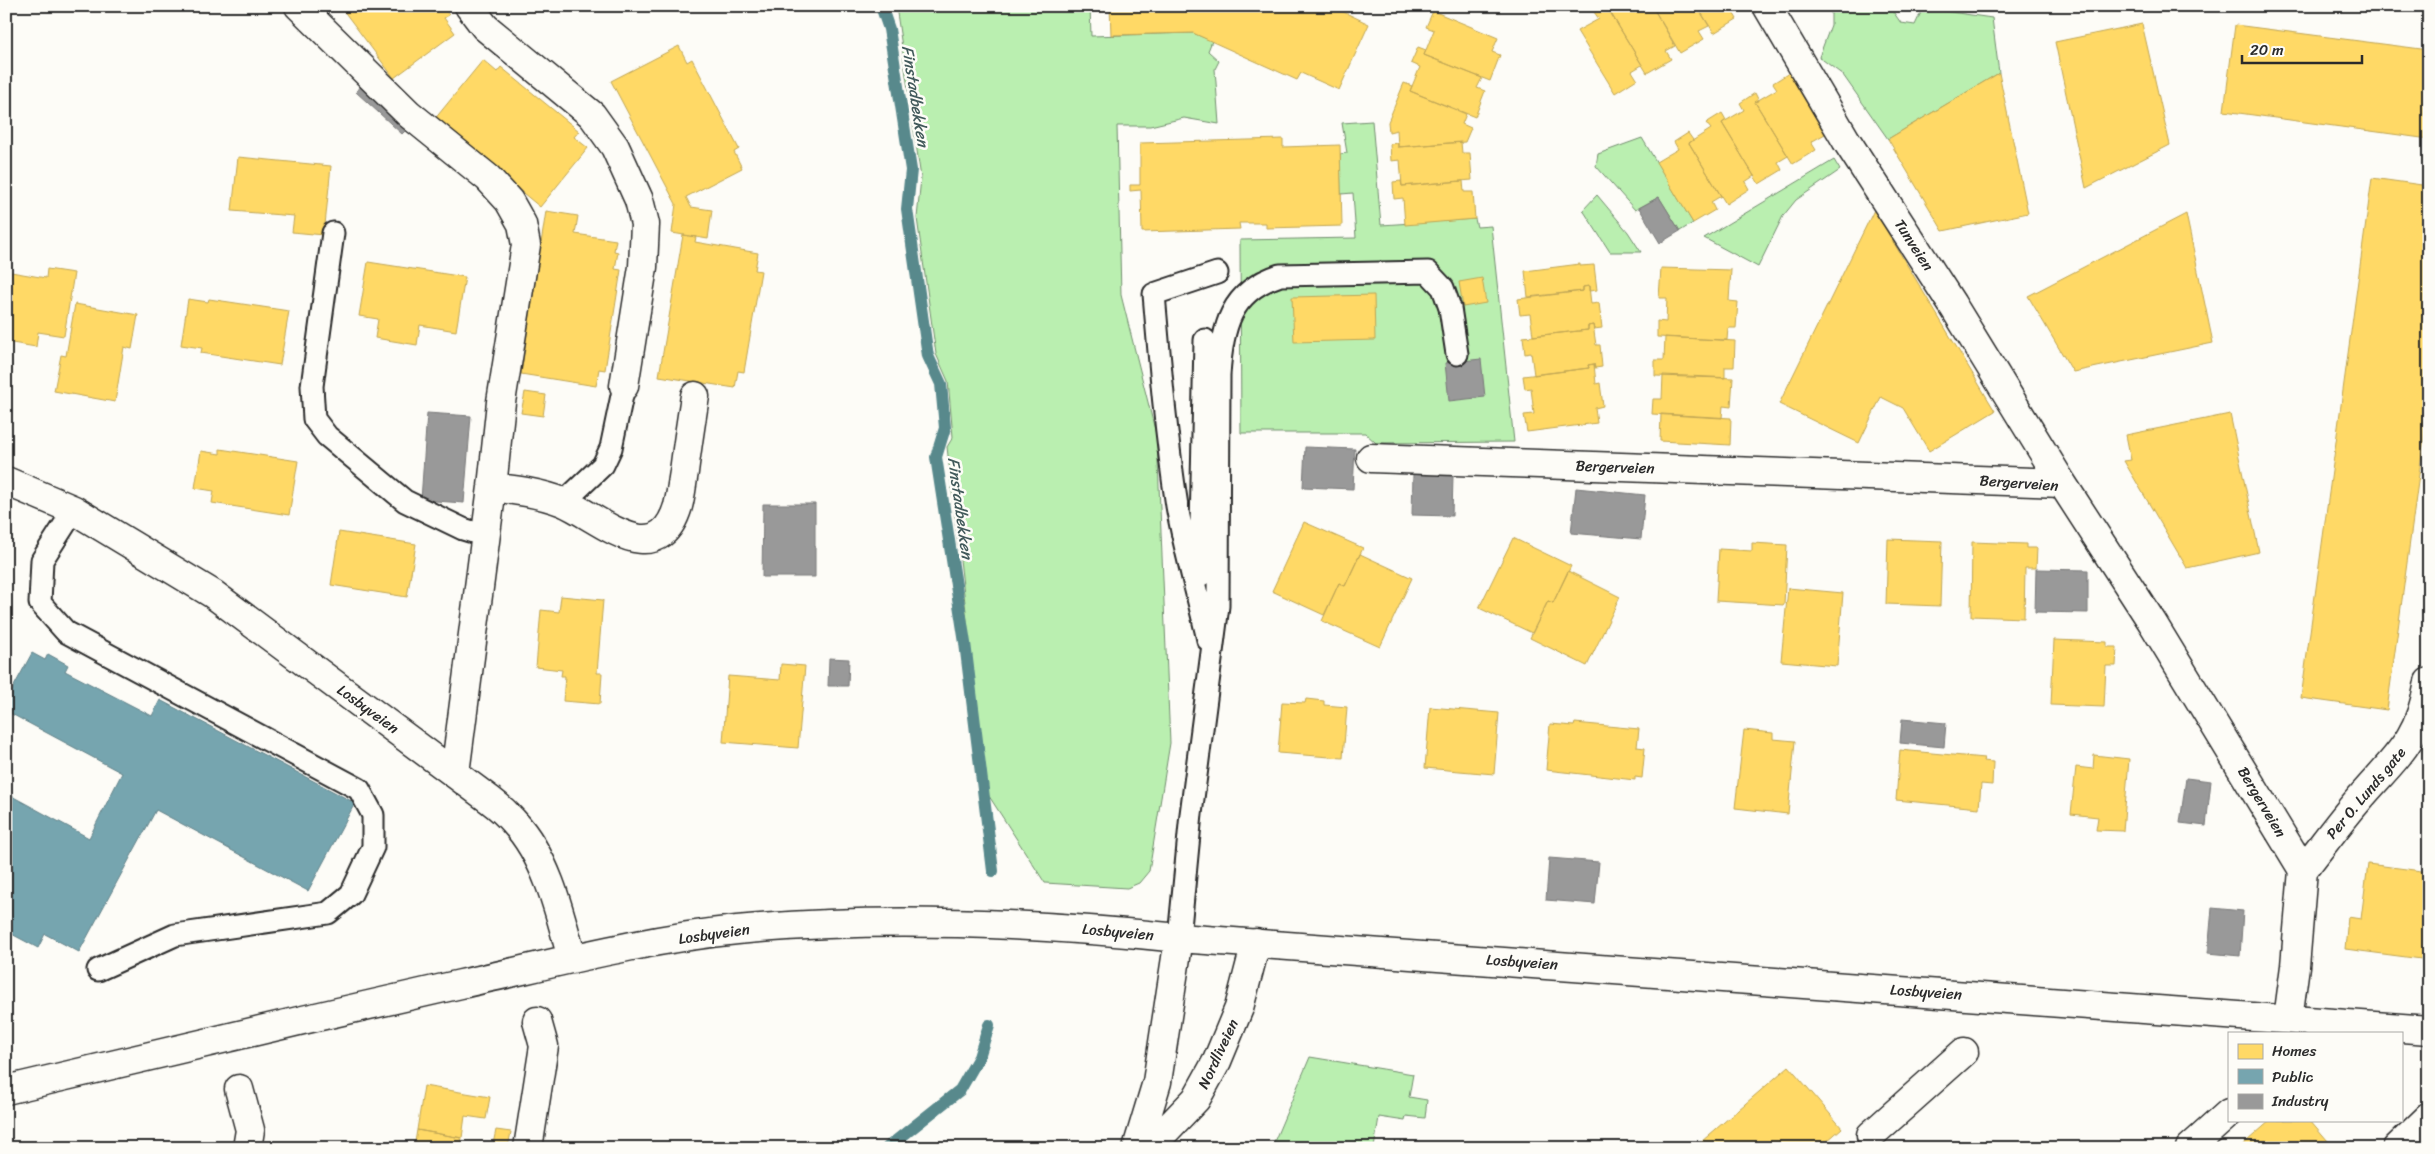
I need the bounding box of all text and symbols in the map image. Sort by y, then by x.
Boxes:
scale bar [2242,32,2362,64]
text: 20 m [2250,37,2284,63]
water label: Finstadbekken [893,43,938,151]
street label: Tunveien [1887,214,1941,276]
street label: Bergerveien [1575,453,1655,481]
water label: Finstadbekken [939,455,982,563]
street label: Bergerveien [1979,467,2059,499]
street label: Losbyveien [331,677,405,741]
street label: Per O. Lunds gate [2319,741,2413,845]
street label: Bergerveien [2231,761,2293,843]
street label: Losbyveien [677,916,751,952]
street label: Losbyveien [1081,916,1155,948]
street label: Losbyveien [1485,947,1559,977]
street label: Losbyveien [1889,977,1963,1007]
street label: Nordliveien [1190,1015,1246,1093]
legend [2228,1032,2402,1122]
text: Homes [2272,1038,2316,1064]
text: Public [2272,1064,2314,1090]
text: Industry [2271,1088,2329,1114]

